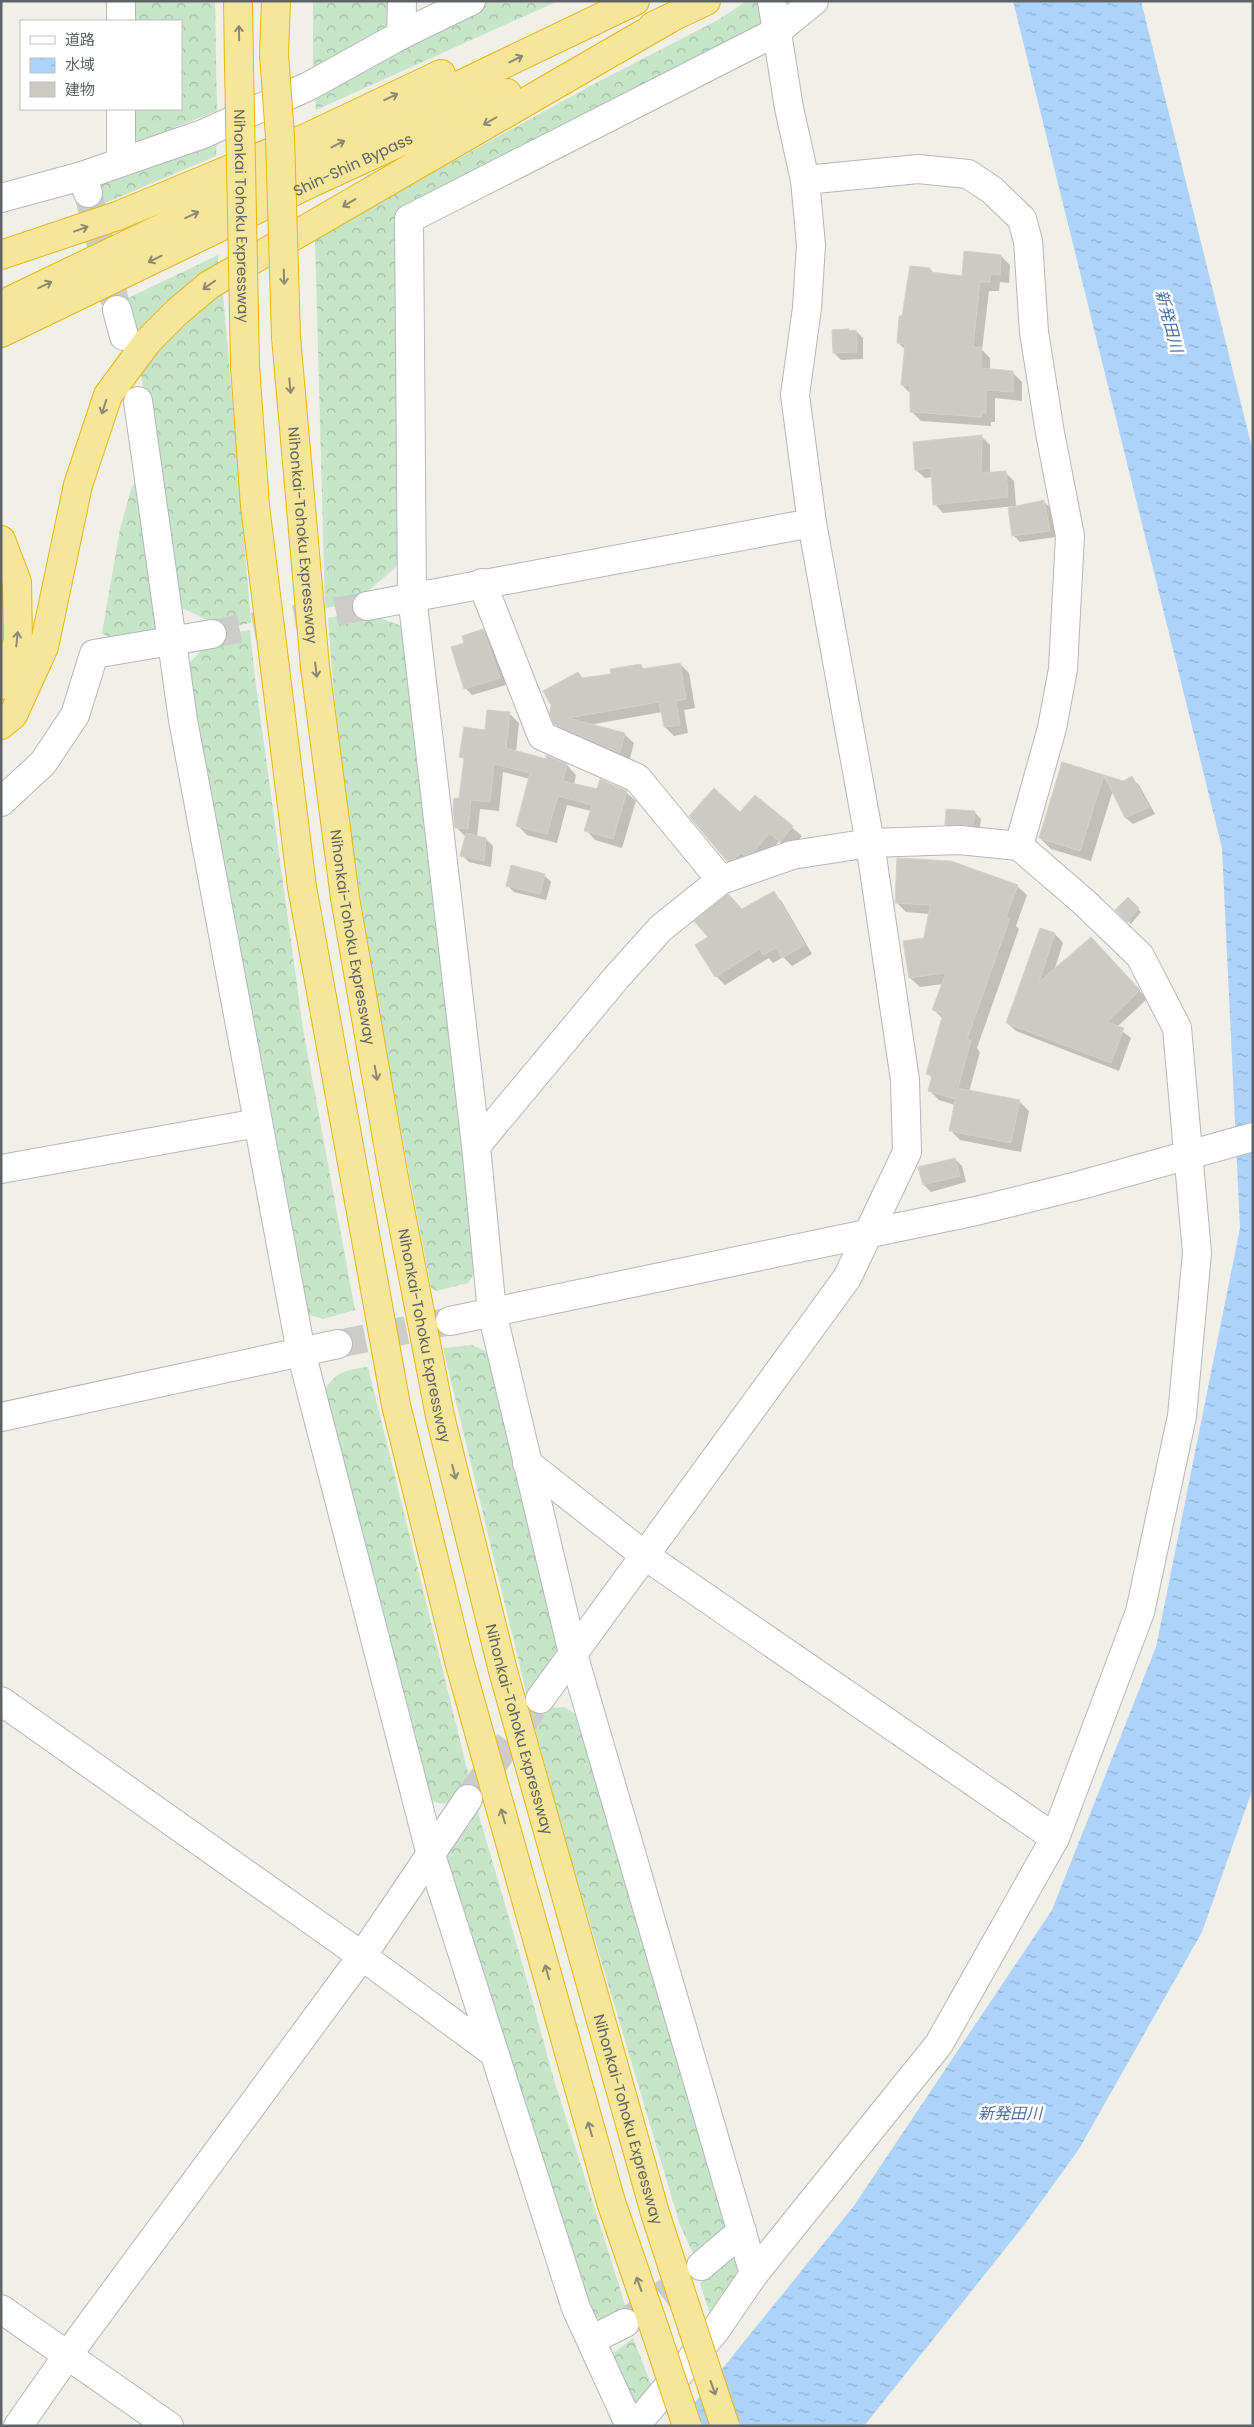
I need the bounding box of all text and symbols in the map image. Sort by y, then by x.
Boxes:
legend [20,20,182,110]
one-way arrow [234,26,244,42]
text: 道路 [65,29,95,50]
one-way arrow [508,53,523,63]
text: 水域 [65,54,95,75]
text: 建物 [65,79,95,100]
one-way arrow [383,92,398,102]
street label: Nihonkai Tohoku Expressway [229,109,255,323]
one-way arrow [483,117,498,127]
street label: Shin-Shin Bypass [289,127,416,201]
one-way arrow [331,139,346,149]
one-way arrow [343,198,357,208]
one-way arrow [184,209,199,219]
one-way arrow [73,224,88,233]
one-way arrow [148,255,163,265]
one-way arrow [279,269,289,285]
one-way arrow [37,279,52,289]
one-way arrow [203,280,217,290]
water label: 新発田川 [1150,287,1189,357]
one-way arrow [285,378,294,394]
one-way arrow [99,398,109,414]
street label: Nihonkai-Tohoku Expressway [283,426,323,645]
one-way arrow [12,632,22,648]
one-way arrow [311,661,321,677]
street label: Nihonkai-Tohoku Expressway [326,828,381,1047]
one-way arrow [371,1064,381,1080]
street label: Nihonkai-Tohoku Expressway [393,1227,457,1445]
one-way arrow [450,1464,459,1480]
street label: Nihonkai-Tohoku Expressway [481,1621,559,1837]
one-way arrow [497,1808,507,1824]
one-way arrow [541,1965,551,1981]
street label: Nihonkai-Tohoku Expressway [589,2011,669,2228]
water label: 新発田川 [978,2102,1044,2125]
one-way arrow [585,2121,595,2137]
one-way arrow [634,2277,643,2292]
one-way arrow [708,2379,718,2395]

